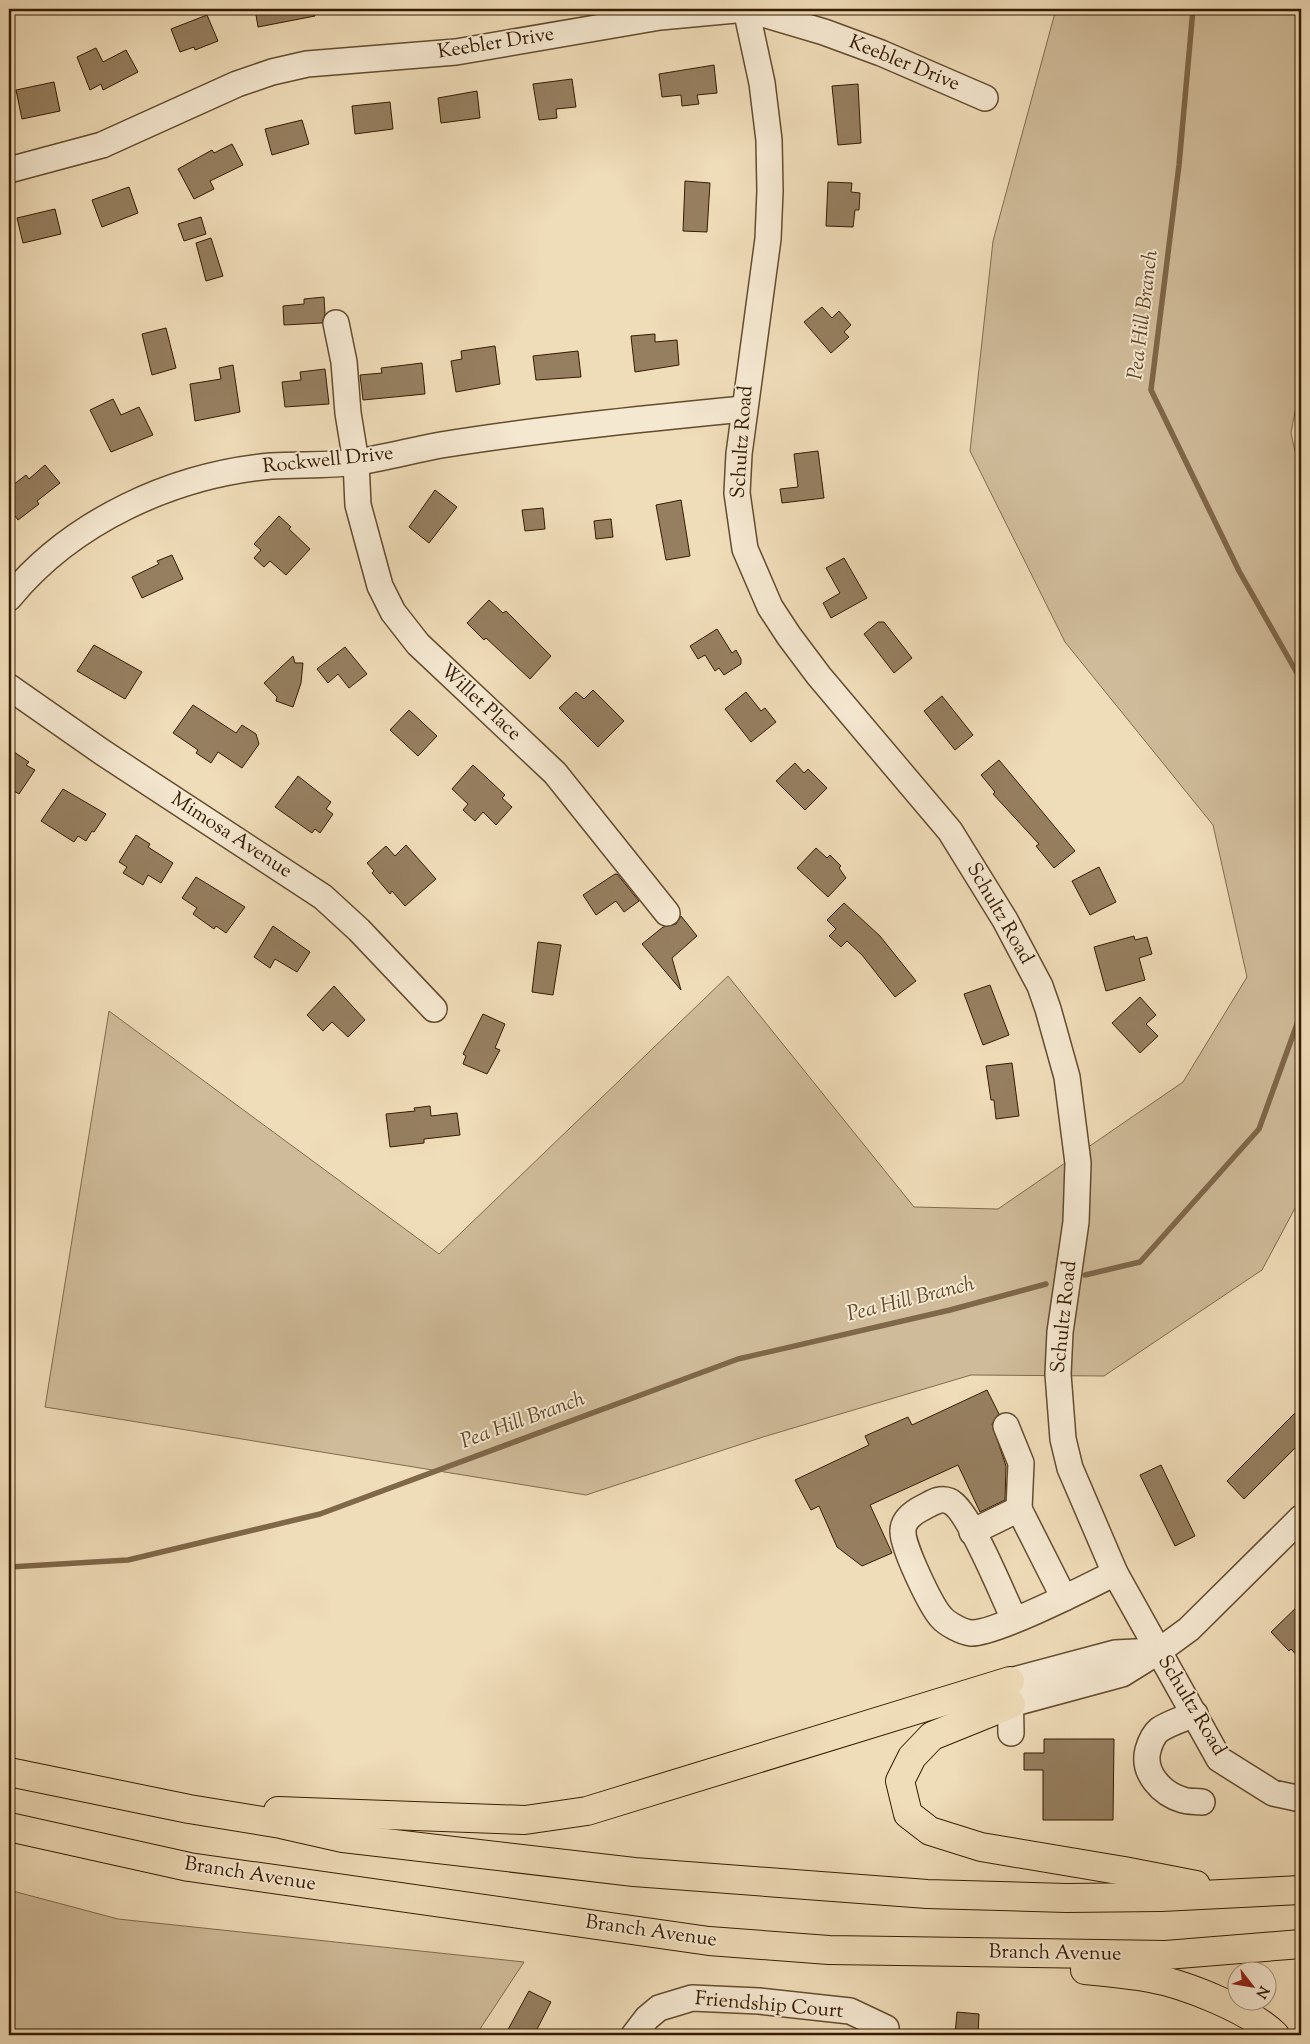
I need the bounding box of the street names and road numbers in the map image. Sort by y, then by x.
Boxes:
street label: Keebler Drive [436,20,556,68]
street label: Keebler Drive [844,29,964,99]
street label: Schultz Road [725,385,761,499]
street label: Rockwell Drive [261,440,395,482]
street label: Willet Place [433,658,527,748]
street label: Mimosa Avenue [165,786,297,886]
street label: Schultz Road [958,858,1040,970]
street label: Schultz Road [1045,1259,1085,1375]
street label: Schultz Road [1149,1650,1233,1762]
street label: Branch Avenue [182,1850,318,1900]
street label: Branch Avenue [583,1908,719,1956]
street label: Branch Avenue [988,1938,1122,1970]
street label: Friendship Court [694,1985,845,2027]

